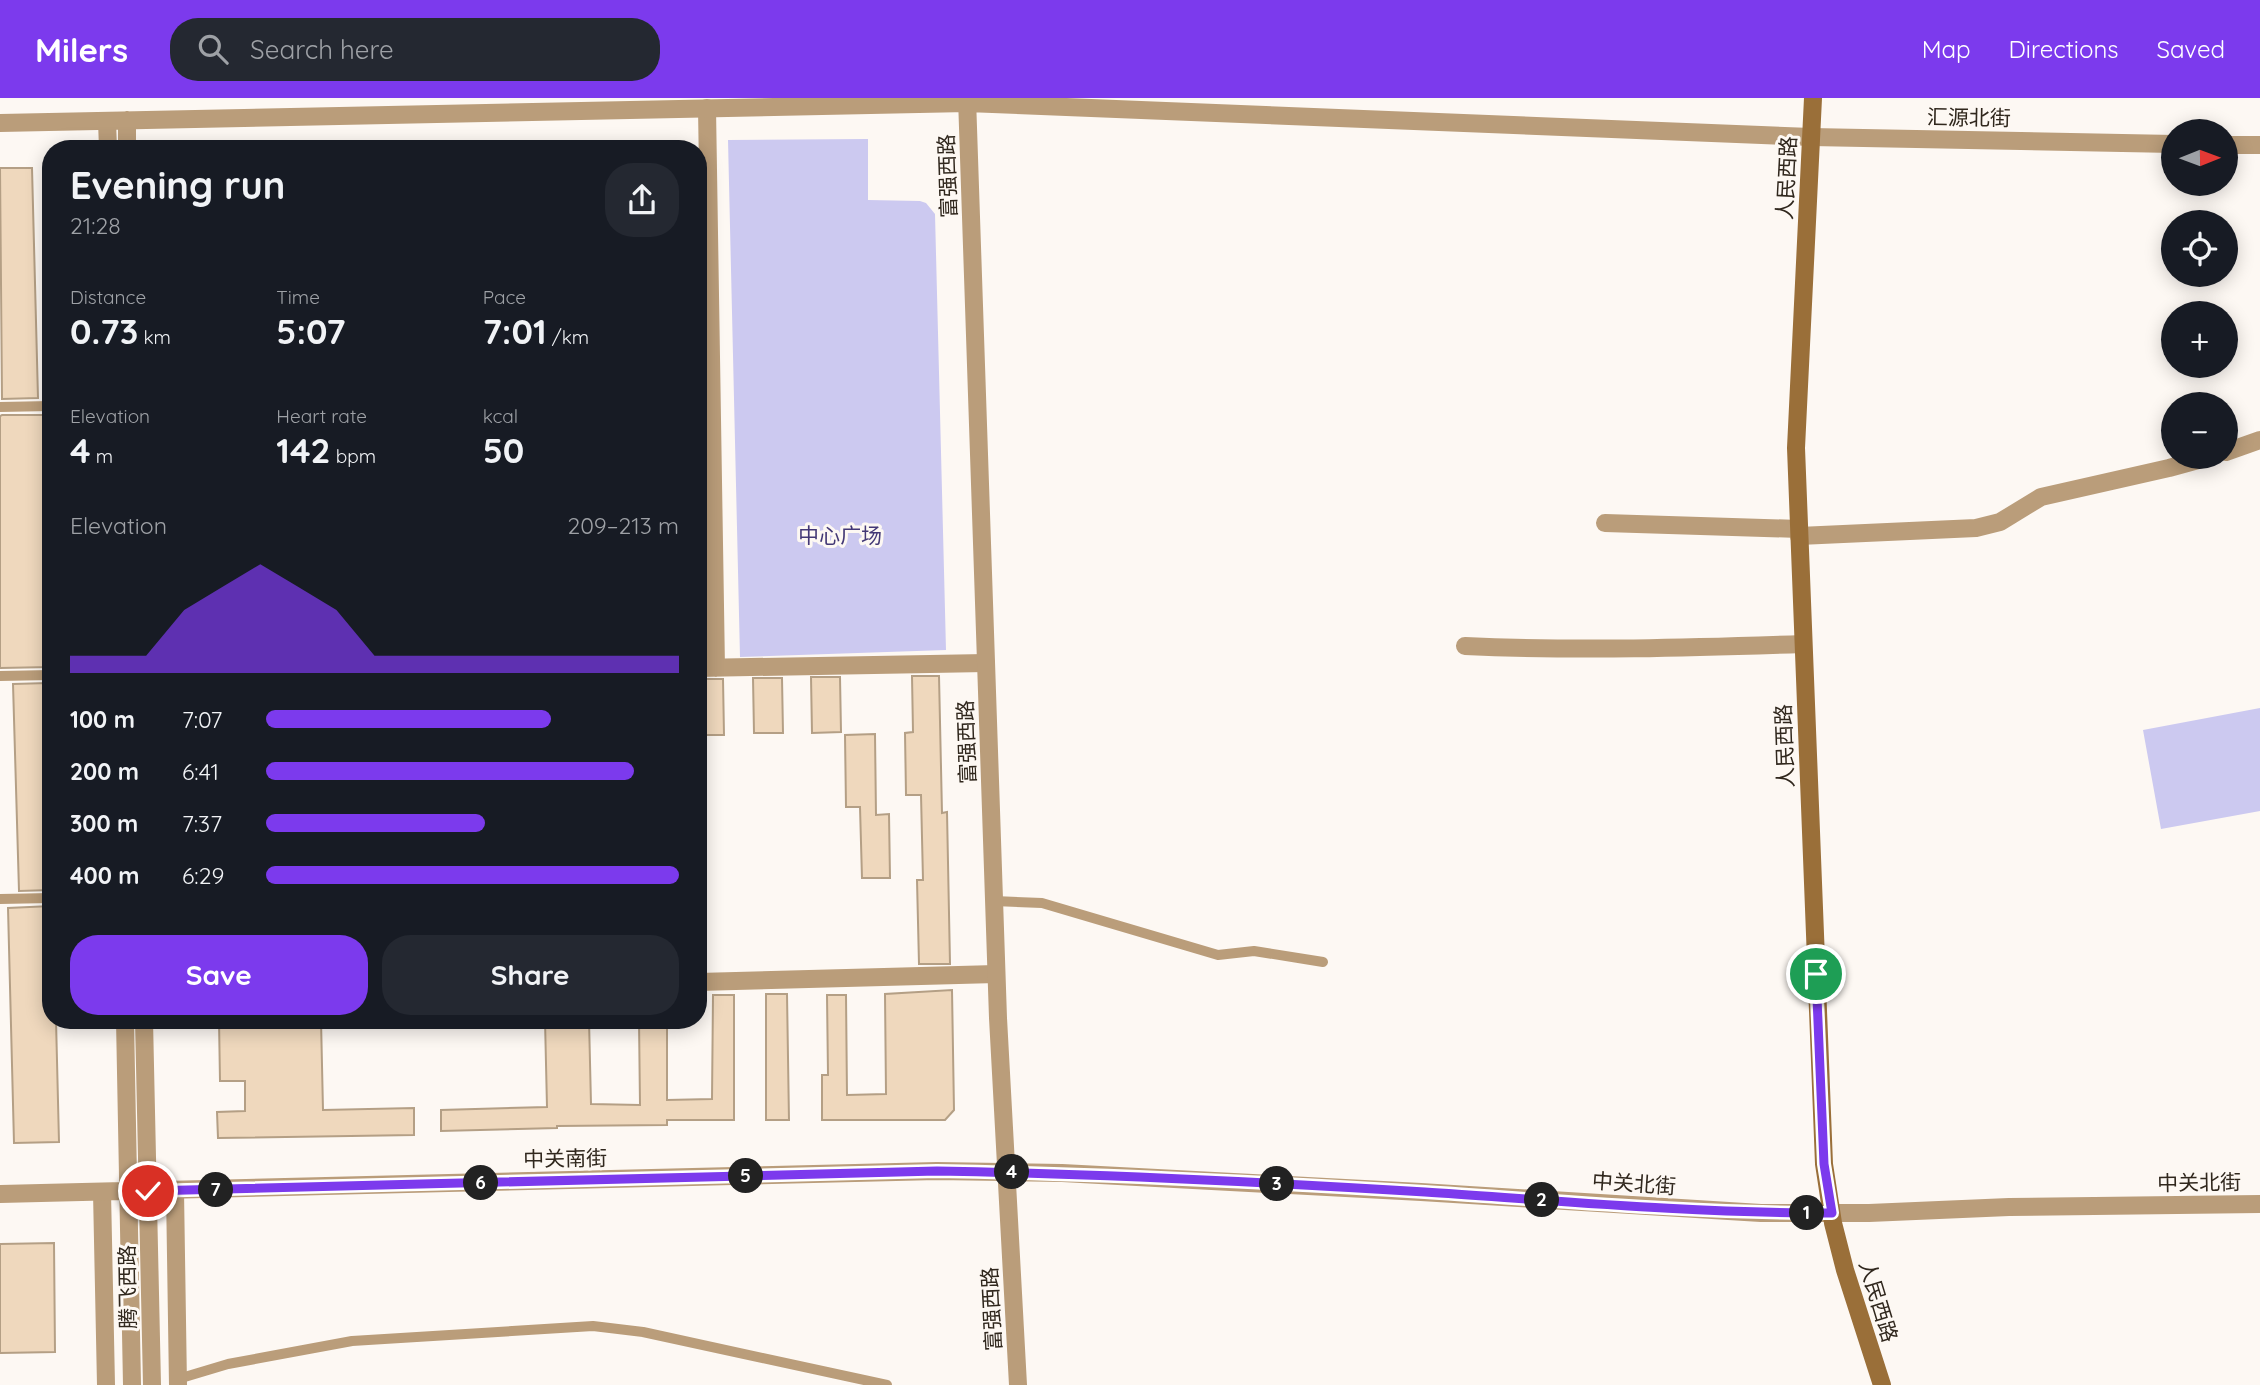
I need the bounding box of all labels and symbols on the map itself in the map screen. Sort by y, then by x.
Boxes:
street label: 汇源北街 [1927,103,2011,131]
north arrow [2161,119,2238,196]
street label: 富强西路 [933,134,961,218]
street label: 人民西路 [1771,135,1801,221]
park label: 中心广场 [798,522,882,548]
street label: 富强西路 [952,700,980,784]
street label: 人民西路 [1770,704,1798,788]
pin [1786,944,1846,1004]
street label: 中关南街 [523,1144,607,1172]
pin: 4 [995,1154,1030,1190]
pin: 5 [728,1158,764,1194]
pin [118,1161,178,1221]
pin: 6 [463,1166,498,1200]
pin: 3 [1260,1166,1294,1202]
street label: 中关北街 [1591,1167,1677,1199]
street label: 中关北街 [2157,1168,2241,1196]
pin: 7 [198,1172,234,1208]
pin: 2 [1524,1182,1560,1218]
pin: 1 [1790,1196,1825,1230]
street label: 腾飞西路 [113,1245,141,1329]
street label: 人民西路 [1854,1257,1904,1345]
street label: 富强西路 [976,1266,1006,1352]

